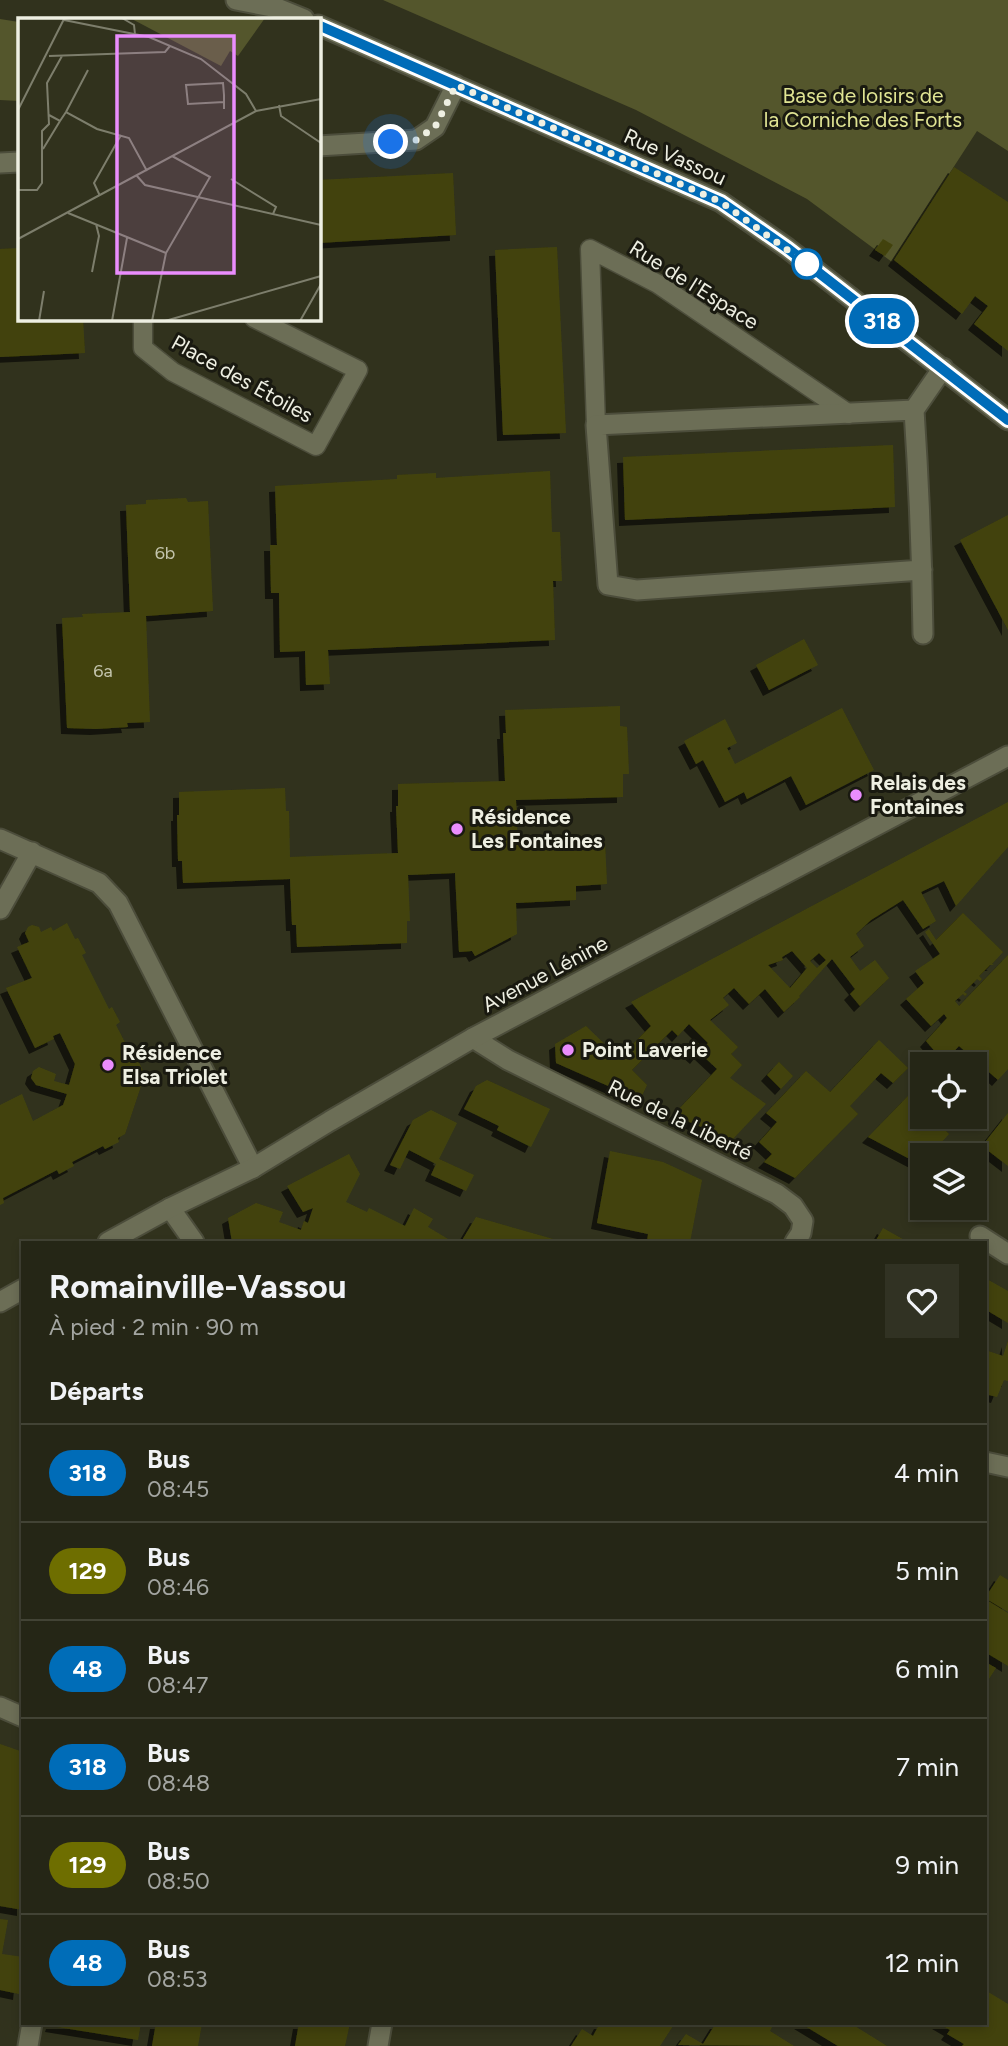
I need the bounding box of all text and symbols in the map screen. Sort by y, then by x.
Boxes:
inset map [18,18,320,320]
park label: Base de loisirs de la Corniche des Forts [764,83,962,132]
street label: Rue Vassou [620,123,730,190]
your location [373,124,408,159]
street label: Rue de l'Espace [625,235,763,334]
unlabelled marker [792,249,822,279]
line badge: 318 [842,298,922,344]
text: 318 [863,306,901,335]
street label: Place des Étoiles [167,329,317,428]
house number: 6b [155,542,175,564]
house number: 6a [93,660,113,682]
place label: Relais des Fontaines [870,770,966,819]
marker: Relais des Fontaines [848,787,864,803]
place label: Résidence Les Fontaines [471,804,603,853]
marker: Résidence Les Fontaines [449,821,465,837]
street label: Avenue Lénine [478,930,612,1017]
place label: Point Laverie [582,1037,708,1062]
place label: Résidence Elsa Triolet [122,1040,228,1089]
marker: Point Laverie [560,1042,576,1058]
map controls [910,1052,987,1220]
button: locate [910,1052,987,1129]
marker: Résidence Elsa Triolet [100,1057,116,1073]
street label: Rue de la Liberté [604,1074,756,1165]
button: layers [910,1143,987,1220]
button: heart [885,1264,959,1338]
text: Romainville-Vassou [49,1267,346,1306]
text: À pied · 2 min · 90 m [49,1313,259,1341]
text: Départs [49,1375,144,1407]
text: Bus [147,1443,190,1475]
text: 4 min [894,1457,959,1489]
text: 318 [68,1458,107,1487]
text: 08:45 [147,1475,209,1503]
text: Bus [147,1541,190,1573]
text: 5 min [895,1555,959,1587]
text: 129 [69,1556,106,1585]
text: 08:46 [147,1573,209,1601]
text: Bus [147,1639,190,1671]
text: 6 min [895,1653,959,1685]
text: 48 [73,1654,102,1683]
text: 08:47 [147,1671,208,1699]
text: Bus [147,1737,190,1769]
text: 7 min [896,1751,959,1783]
text: 318 [68,1752,107,1781]
text: 08:48 [147,1769,210,1797]
text: Bus [147,1835,190,1867]
text: 9 min [895,1849,959,1881]
text: 129 [69,1850,106,1879]
text: 08:50 [147,1867,210,1895]
text: Bus [147,1933,190,1965]
text: 12 min [885,1947,959,1979]
text: 48 [73,1948,102,1977]
text: 08:53 [147,1965,207,1993]

